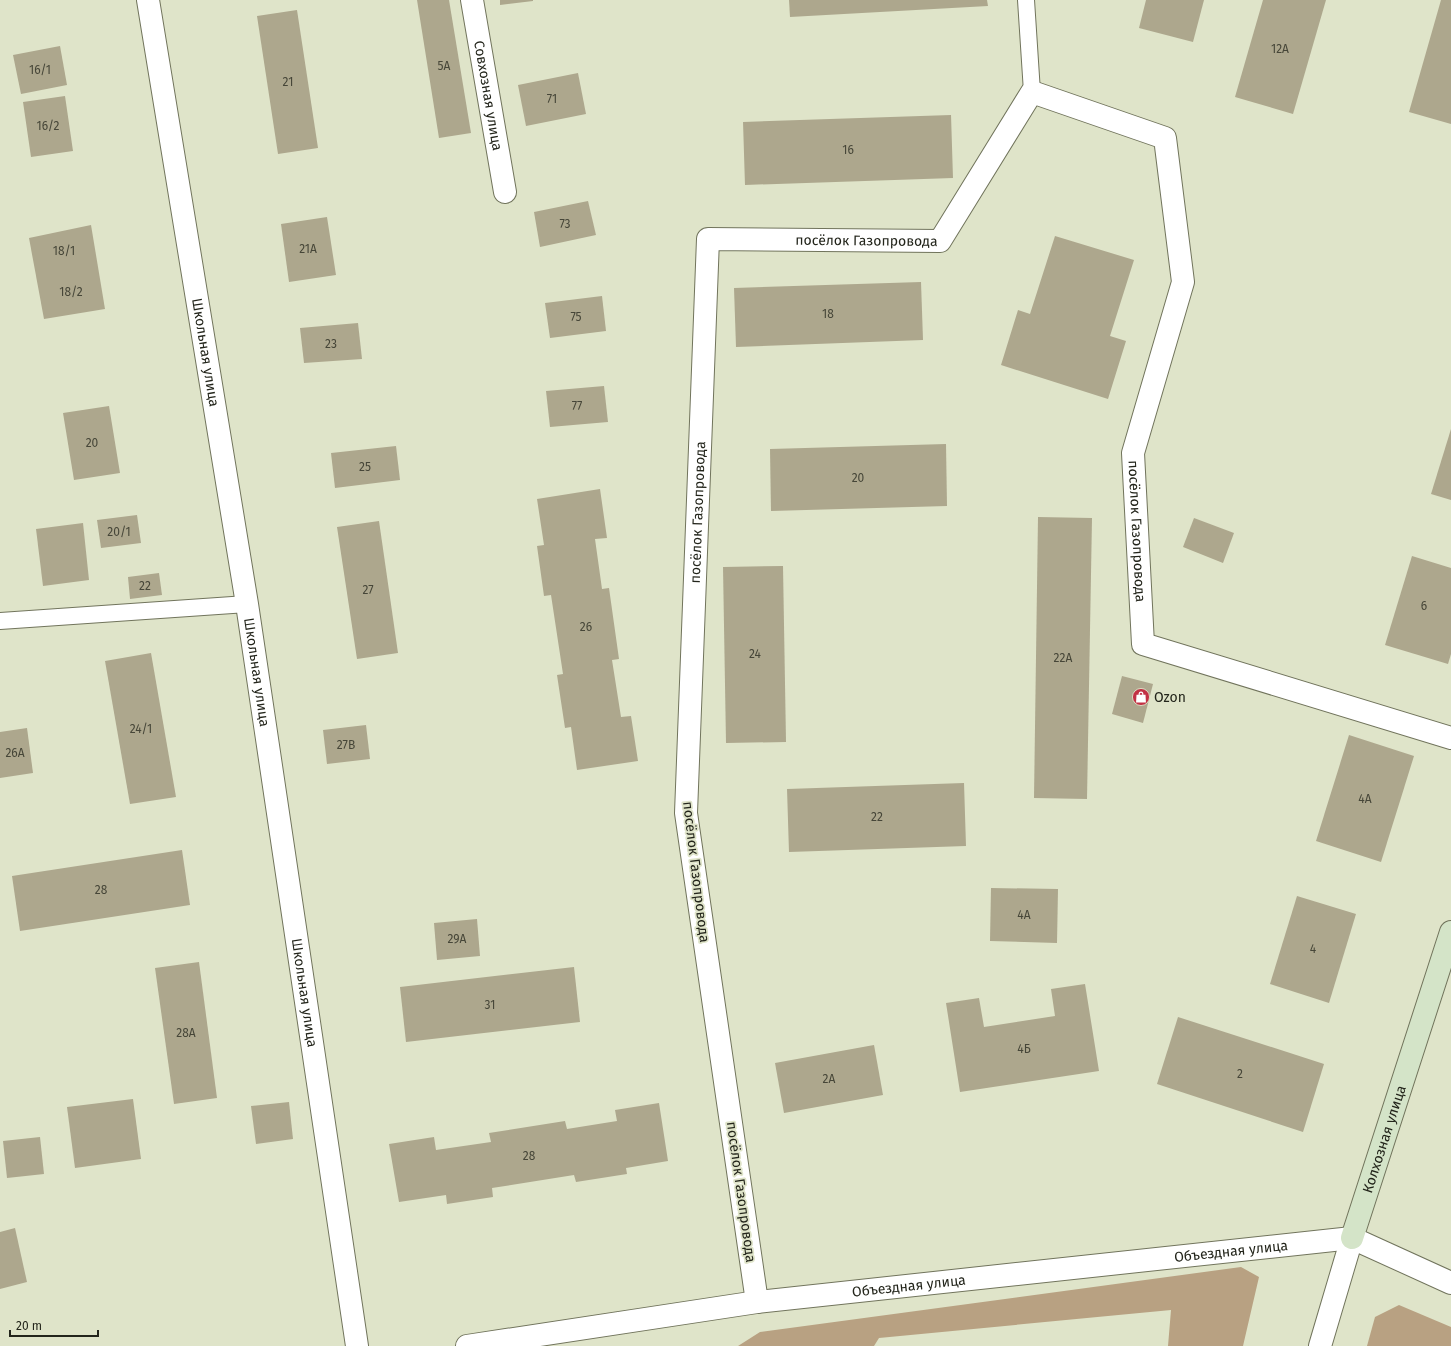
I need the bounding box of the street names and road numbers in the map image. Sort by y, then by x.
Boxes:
street label: Совхозная улица [471,39,506,152]
street label: посёлок Газопровода [795,231,938,249]
street label: Школьная улица [188,297,223,408]
street label: посёлок Газопровода [686,441,709,584]
street label: посёлок Газопровода [1125,460,1149,603]
street label: Школьная улица [241,617,274,728]
street label: посёлок Газопровода [679,800,713,944]
street label: Школьная улица [288,937,321,1048]
street label: Колхозная улица [1359,1083,1409,1195]
street label: посёлок Газопровода [723,1120,759,1264]
street label: Объездная улица [1173,1236,1289,1266]
street label: Объездная улица [851,1271,967,1300]

